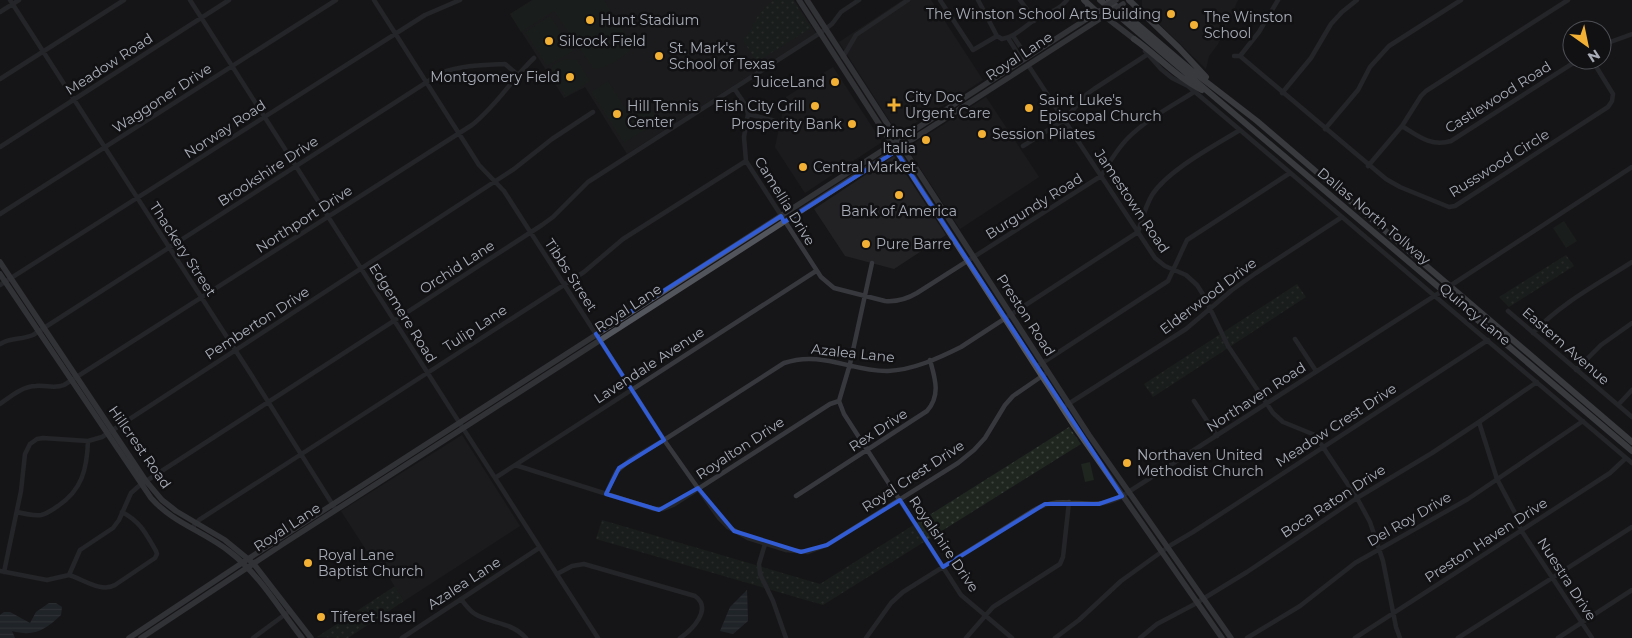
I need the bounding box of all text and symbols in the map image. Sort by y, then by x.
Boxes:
place label: The Winston School Arts Building [926,5,1161,23]
marker: The Winston School Arts Building [1165,8,1177,20]
place label: The Winston School [1204,8,1293,42]
place label: Hunt Stadium [600,11,699,29]
marker: Hunt Stadium [584,14,596,26]
marker: The Winston School [1188,19,1200,31]
north arrow [1562,20,1612,70]
street label: Royal Lane [982,28,1056,84]
street label: Meadow Road [62,29,156,99]
place label: Silcock Field [559,32,646,50]
marker: Silcock Field [543,35,555,47]
place label: St. Mark's School of Texas [669,39,775,73]
text: N [1584,45,1604,67]
marker: St. Mark's School of Texas [653,50,665,62]
street label: Castlewood Road [1441,57,1555,137]
street label: Waggoner Drive [109,59,215,137]
place label: Montgomery Field [430,68,560,86]
marker: Montgomery Field [564,71,576,83]
place label: JuiceLand [752,73,825,91]
marker: JuiceLand [829,76,841,88]
place label: City Doc Urgent Care [905,88,990,122]
place label: Saint Luke's Episcopal Church [1039,91,1162,125]
street label: Norway Road [181,96,269,162]
place label: Hill Tennis Center [627,97,699,131]
place label: Fish City Grill [715,97,805,115]
marker: City Doc Urgent Care [887,98,901,112]
marker: Fish City Grill [809,100,821,112]
marker: Saint Luke's Episcopal Church [1023,102,1035,114]
marker: Hill Tennis Center [611,108,623,120]
place label: Prosperity Bank [731,115,843,133]
marker: Prosperity Bank [846,118,858,130]
place label: Princi Italia [876,123,916,157]
place label: Session Pilates [992,125,1095,143]
street label: Russwood Circle [1445,125,1553,201]
marker: Session Pilates [976,128,988,140]
street label: Brookshire Drive [214,132,322,210]
marker: Princi Italia [920,134,932,146]
street label: Jamestown Road [1090,145,1173,256]
street label: Camellia Drive [751,153,819,249]
place label: Central Market [813,158,917,176]
marker: Central Market [797,161,809,173]
street label: Dallas North Tollway [1314,163,1435,269]
street label: Burgundy Road [982,169,1086,243]
street label: Northport Drive [252,181,356,257]
marker: Bank of America [893,189,905,201]
street label: Thackery Street [146,198,220,300]
place label: Bank of America [841,202,957,220]
street label: Tibbs Street [541,235,601,315]
place label: Pure Barre [876,235,951,253]
street label: Orchid Lane [416,236,498,298]
marker: Pure Barre [860,238,872,250]
street label: Elderwood Drive [1156,254,1260,338]
street label: Edgemere Road [365,260,441,366]
street label: Preston Road [993,271,1059,359]
street label: Quincy Lane [1436,279,1514,349]
street label: Royal Lane [591,280,665,336]
street label: Pemberton Drive [201,283,313,363]
street label: Tulip Lane [440,301,510,355]
street label: Eastern Avenue [1519,303,1613,389]
street label: Lavendale Avenue [590,323,708,407]
street label: Azalea Lane [810,340,896,366]
street label: Northaven Road [1203,358,1309,436]
street label: Meadow Crest Drive [1272,379,1400,471]
street label: Hillcrest Road [105,402,175,492]
street label: Rex Drive [845,404,911,456]
street label: Royalton Drive [692,413,788,483]
street label: Royal Crest Drive [858,436,968,516]
place label: Northaven United Methodist Church [1137,446,1264,480]
marker: Northaven United Methodist Church [1121,457,1133,469]
street label: Boca Raton Drive [1277,460,1389,542]
street label: Del Roy Drive [1364,488,1454,550]
street label: Royalshire Drive [905,492,983,596]
street label: Preston Haven Drive [1421,494,1551,586]
street label: Royal Lane [250,499,324,555]
street label: Nuestra Drive [1533,534,1601,624]
place label: Royal Lane Baptist Church [318,546,423,580]
street label: Azalea Lane [424,553,504,613]
marker: Royal Lane Baptist Church [302,557,314,569]
place label: Tiferet Israel [331,608,416,626]
marker: Tiferet Israel [315,611,327,623]

